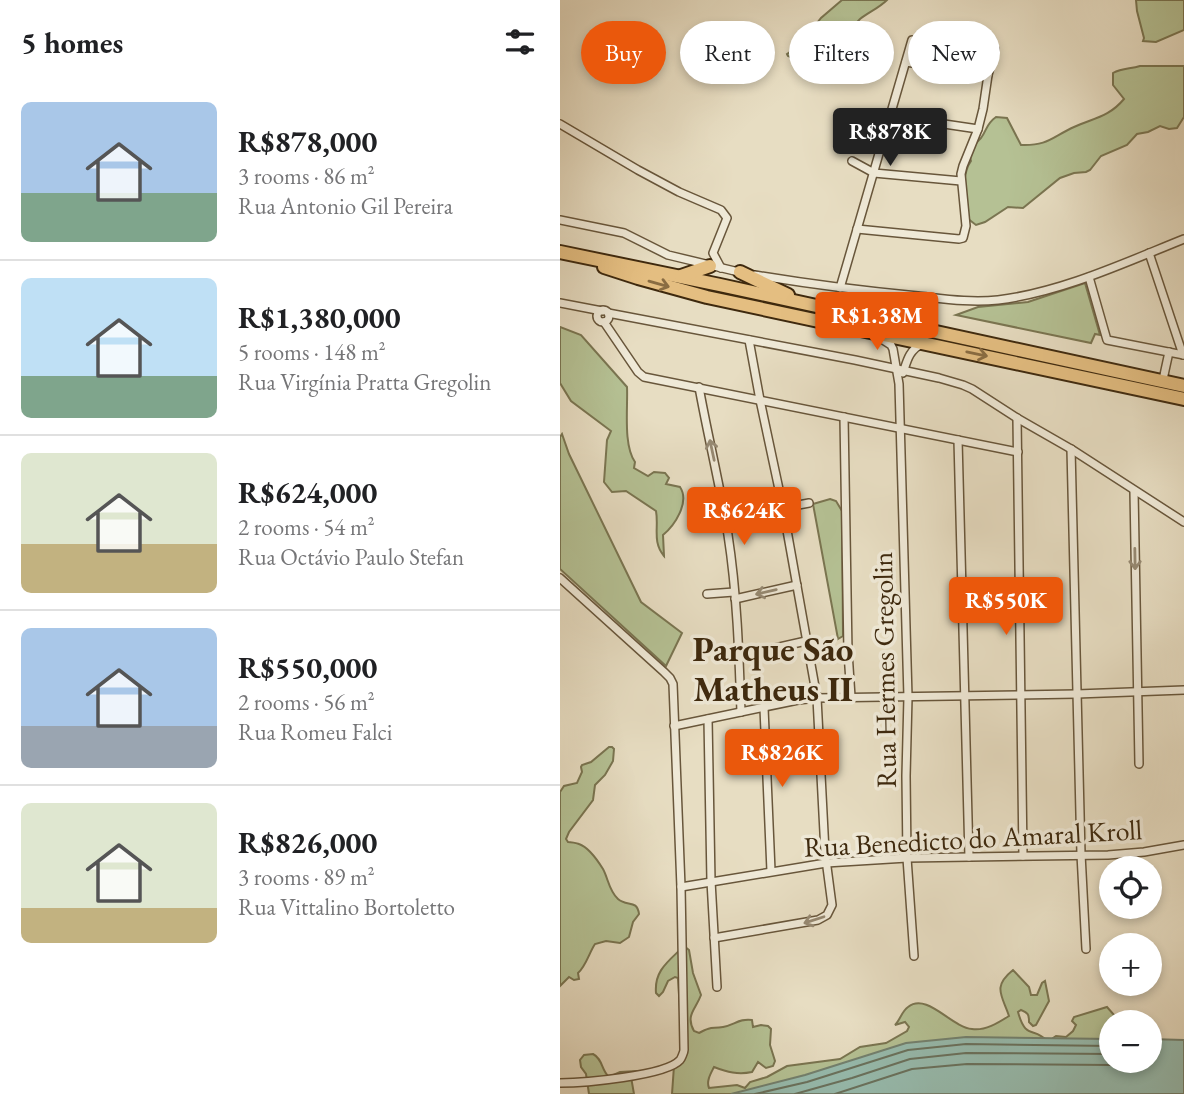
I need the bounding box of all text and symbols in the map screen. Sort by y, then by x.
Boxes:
chip: Buy [581,21,666,84]
chip: Rent [680,21,775,84]
chip: Filters [789,21,894,84]
chip: New [908,21,1000,84]
text: 5 homes [21,23,123,62]
icon: filters [501,23,539,61]
pin: R$878K [833,108,947,168]
text: R$878K [849,116,931,146]
text: R$878,000 [238,122,377,161]
icon: home [77,130,161,214]
text: 3 rooms · 86 m² [238,161,375,191]
text: Rua Antonio Gil Pereira [238,191,453,221]
one-way arrow [647,279,669,292]
pin: R$1.38M [812,292,942,352]
text: R$1,380,000 [238,298,401,337]
text: R$1.38M [831,300,923,330]
icon: home [77,306,161,390]
text: 5 rooms · 148 m² [238,337,386,367]
one-way arrow [965,347,988,361]
text: Rua Virgínia Pratta Gregolin [238,367,491,397]
one-way arrow [704,439,718,462]
text: R$624,000 [238,473,377,512]
icon: home [77,481,161,565]
pin: R$624K [687,488,801,547]
text: R$624K [703,495,785,525]
text: 2 rooms · 54 m² [238,512,375,542]
text: Rua Octávio Paulo Stefan [238,542,464,572]
one-way arrow [1128,547,1142,570]
street label: Rua Hermes Gregolin [864,551,904,789]
pin: R$550K [949,578,1063,637]
text: R$550K [965,585,1047,615]
one-way arrow [755,586,778,599]
district label: Parque São Matheus II [693,626,853,711]
text: R$550,000 [238,648,377,687]
icon: home [77,656,161,740]
text: 2 rooms · 56 m² [238,687,375,717]
text: Rua Romeu Falci [238,717,392,747]
pin: R$826K [725,730,839,789]
text: R$826K [741,737,823,767]
street label: Rua Benedicto do Amaral Kroll [803,811,1144,865]
text: R$826,000 [238,823,377,862]
icon: home [77,831,161,915]
map controls [1099,856,1162,1073]
button: locate [1099,856,1162,919]
text: 3 rooms · 89 m² [238,862,375,892]
text: Rua Vittalino Bortoletto [238,892,455,922]
one-way arrow [803,914,825,927]
button: + [1099,933,1162,996]
button: − [1099,1010,1162,1073]

